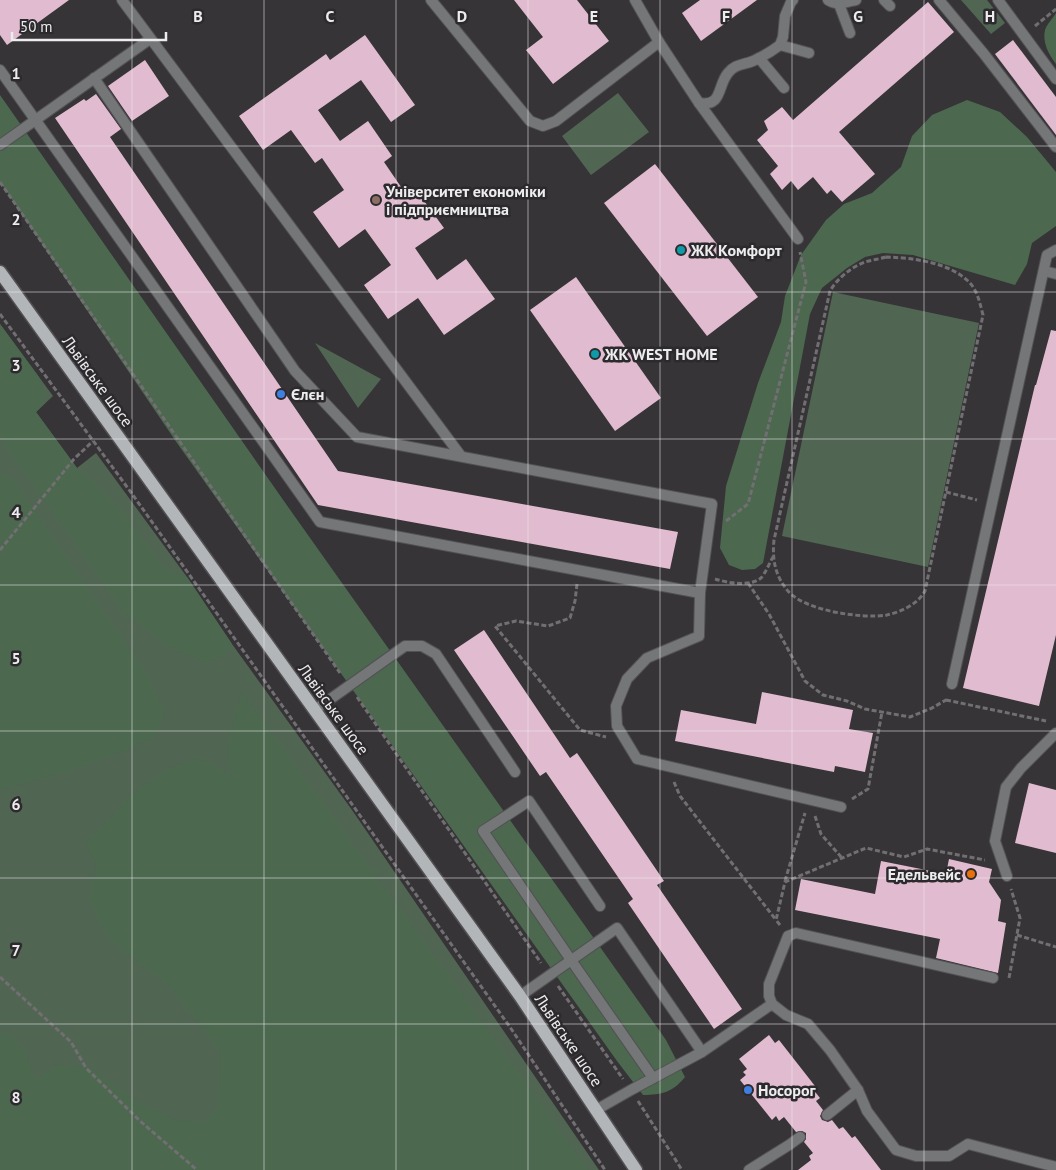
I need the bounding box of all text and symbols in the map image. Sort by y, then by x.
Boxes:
text: B [193,6,203,26]
text: C [326,6,335,26]
text: D [457,6,467,26]
text: E [590,6,598,26]
text: F [722,6,730,26]
text: G [853,6,863,26]
text: H [985,6,995,26]
scale bar [12,10,166,42]
text: 50 m [20,17,53,36]
text: 1 [11,63,21,83]
place label: Університет економіки і підприємництва [385,181,546,219]
marker: Університет економіки і підприємництва [370,194,382,206]
text: 2 [11,209,21,229]
place label: ЖК Комфорт [690,240,782,260]
marker: ЖК Комфорт [675,244,687,256]
street label: Львівське шосе [58,331,138,430]
place label: ЖК WEST HOME [604,344,718,364]
marker: ЖК WEST HOME [589,348,601,360]
text: 3 [11,355,21,375]
place label: Єлєн [291,384,324,404]
marker: Єлєн [275,388,287,400]
text: 4 [11,502,21,522]
text: 5 [11,648,21,668]
street label: Львівське шосе [294,659,374,758]
text: 6 [11,794,21,814]
place label: Едельвейс [888,864,961,884]
marker: Едельвейс [965,868,977,880]
text: 7 [11,940,21,960]
street label: Львівське шосе [530,989,607,1090]
place label: Носорог [758,1080,816,1100]
marker: Носорог [742,1084,754,1096]
text: 8 [11,1087,21,1107]

